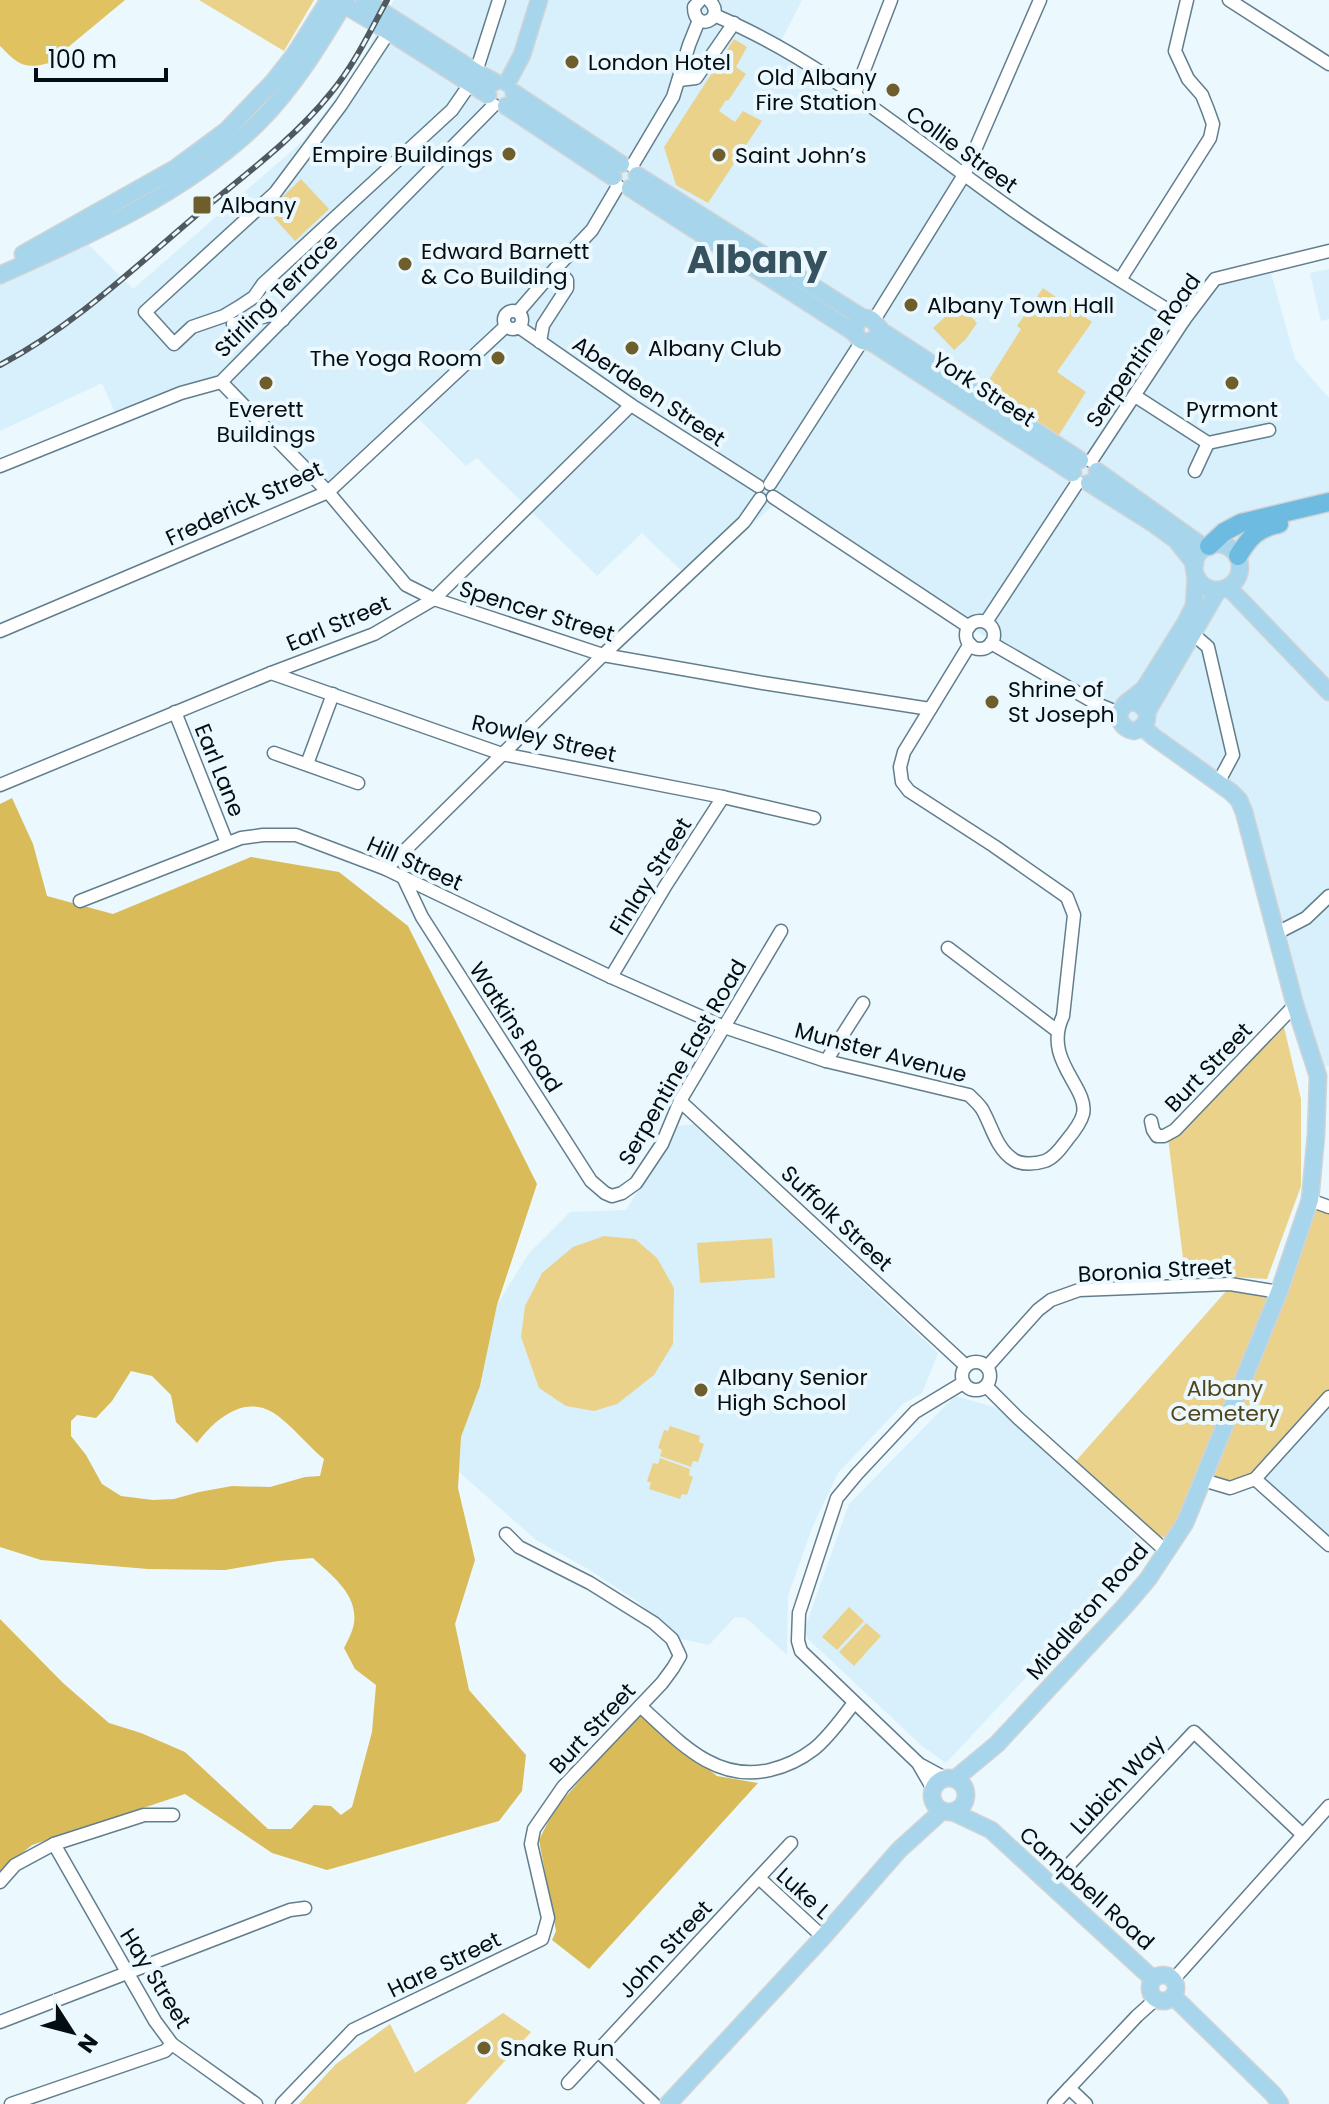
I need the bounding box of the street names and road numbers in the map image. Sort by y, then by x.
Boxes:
street label: Collie Street [900,98,1024,201]
street label: Stirling Terrace [207,226,345,364]
street label: Serpentine Road [1079,267,1208,434]
street label: Aberdeen Street [566,329,731,454]
street label: York Street [926,345,1041,434]
street label: Frederick Street [161,453,328,553]
street label: Spencer Street [455,573,618,650]
street label: Earl Street [281,588,395,659]
street label: Rowley Street [469,707,619,770]
street label: Earl Lane [187,719,252,821]
street label: Finlay Street [602,811,699,941]
street label: Hill Street [362,829,468,898]
street label: Serpentine East Road [611,954,754,1171]
street label: Watkins Road [462,956,569,1099]
street label: Munster Avenue [791,1015,970,1090]
street label: Burt Street [1158,1016,1259,1119]
street label: Suffolk Street [774,1158,899,1278]
street label: Boronia Street [1077,1251,1233,1290]
street label: Middleton Road [1019,1536,1156,1687]
street label: Burt Street [542,1676,643,1781]
street label: Lubich Way [1063,1727,1172,1841]
street label: Campbell Road [1012,1819,1161,1957]
street label: Luke L [770,1860,838,1927]
street label: John Street [612,1893,719,2005]
street label: Hay Street [113,1922,199,2034]
street label: Hare Street [382,1924,506,2005]

